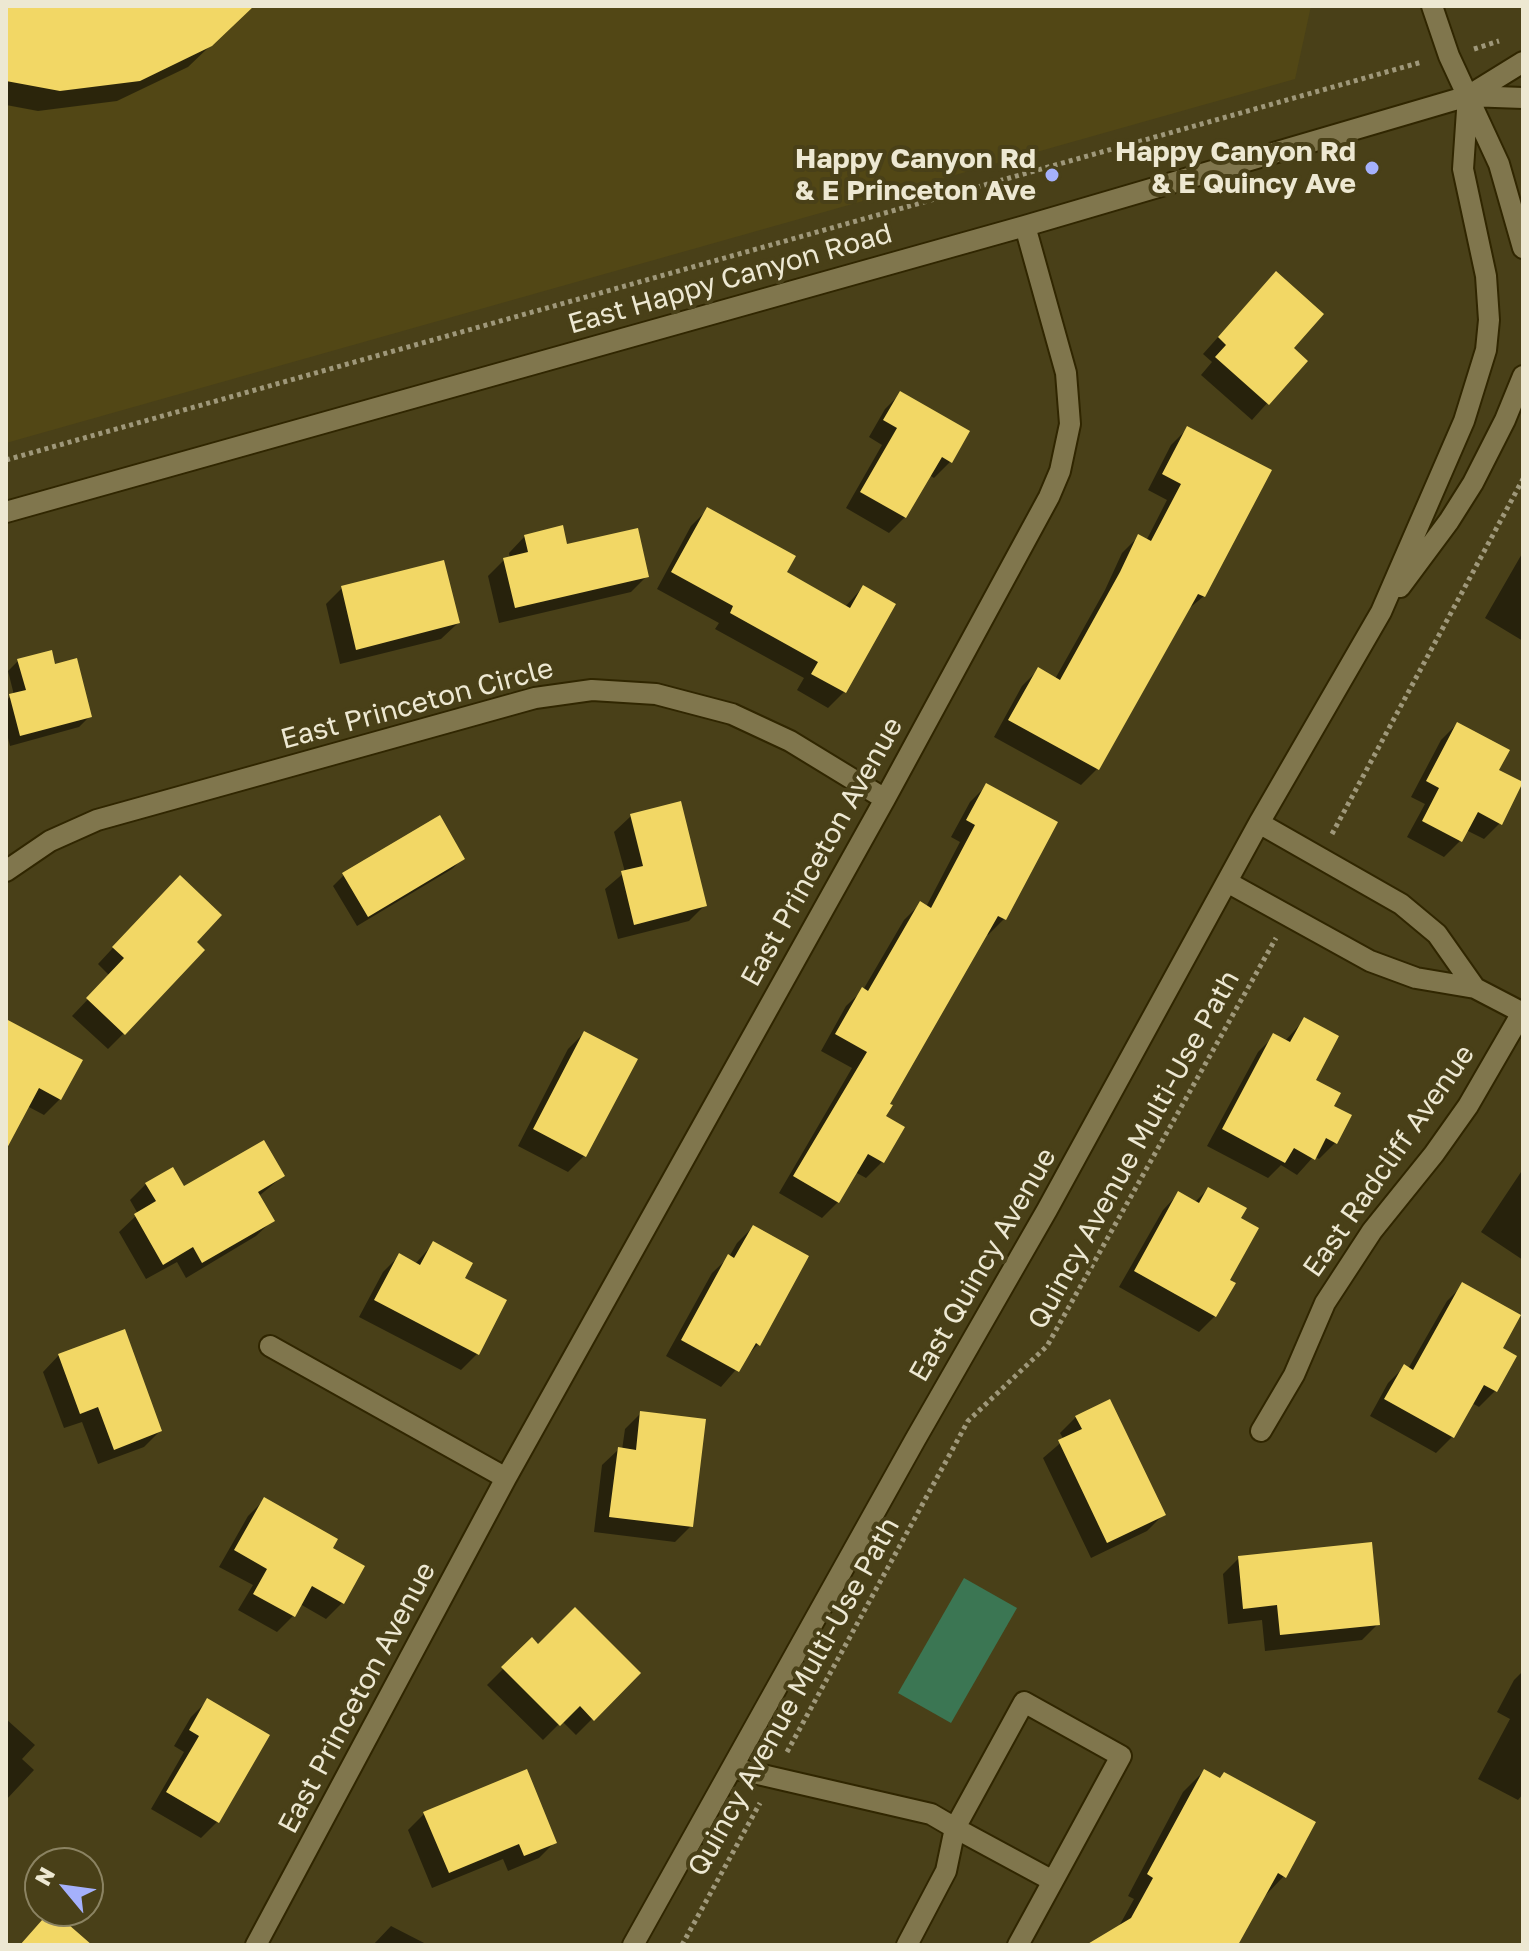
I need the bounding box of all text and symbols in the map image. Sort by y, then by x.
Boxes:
place label: Happy Canyon Rd & E Quincy Ave [1115,135,1356,201]
place label: Happy Canyon Rd & E Princeton Ave [795,142,1036,208]
marker: Happy Canyon Rd & E Quincy Ave [1363,159,1381,177]
marker: Happy Canyon Rd & E Princeton Ave [1043,166,1061,184]
street label: East Happy Canyon Road [564,217,896,341]
street label: East Princeton Circle [277,651,557,757]
street label: East Princeton Avenue [734,712,910,992]
street label: Quincy Avenue Multi-Use Path [1021,965,1247,1335]
street label: East Radcliff Avenue [1296,1038,1482,1284]
street label: East Quincy Avenue [902,1142,1064,1388]
street label: Quincy Avenue Multi-Use Path [681,1512,907,1882]
street label: East Princeton Avenue [271,1557,443,1839]
north arrow [24,1847,104,1927]
text: N [28,1862,60,1890]

